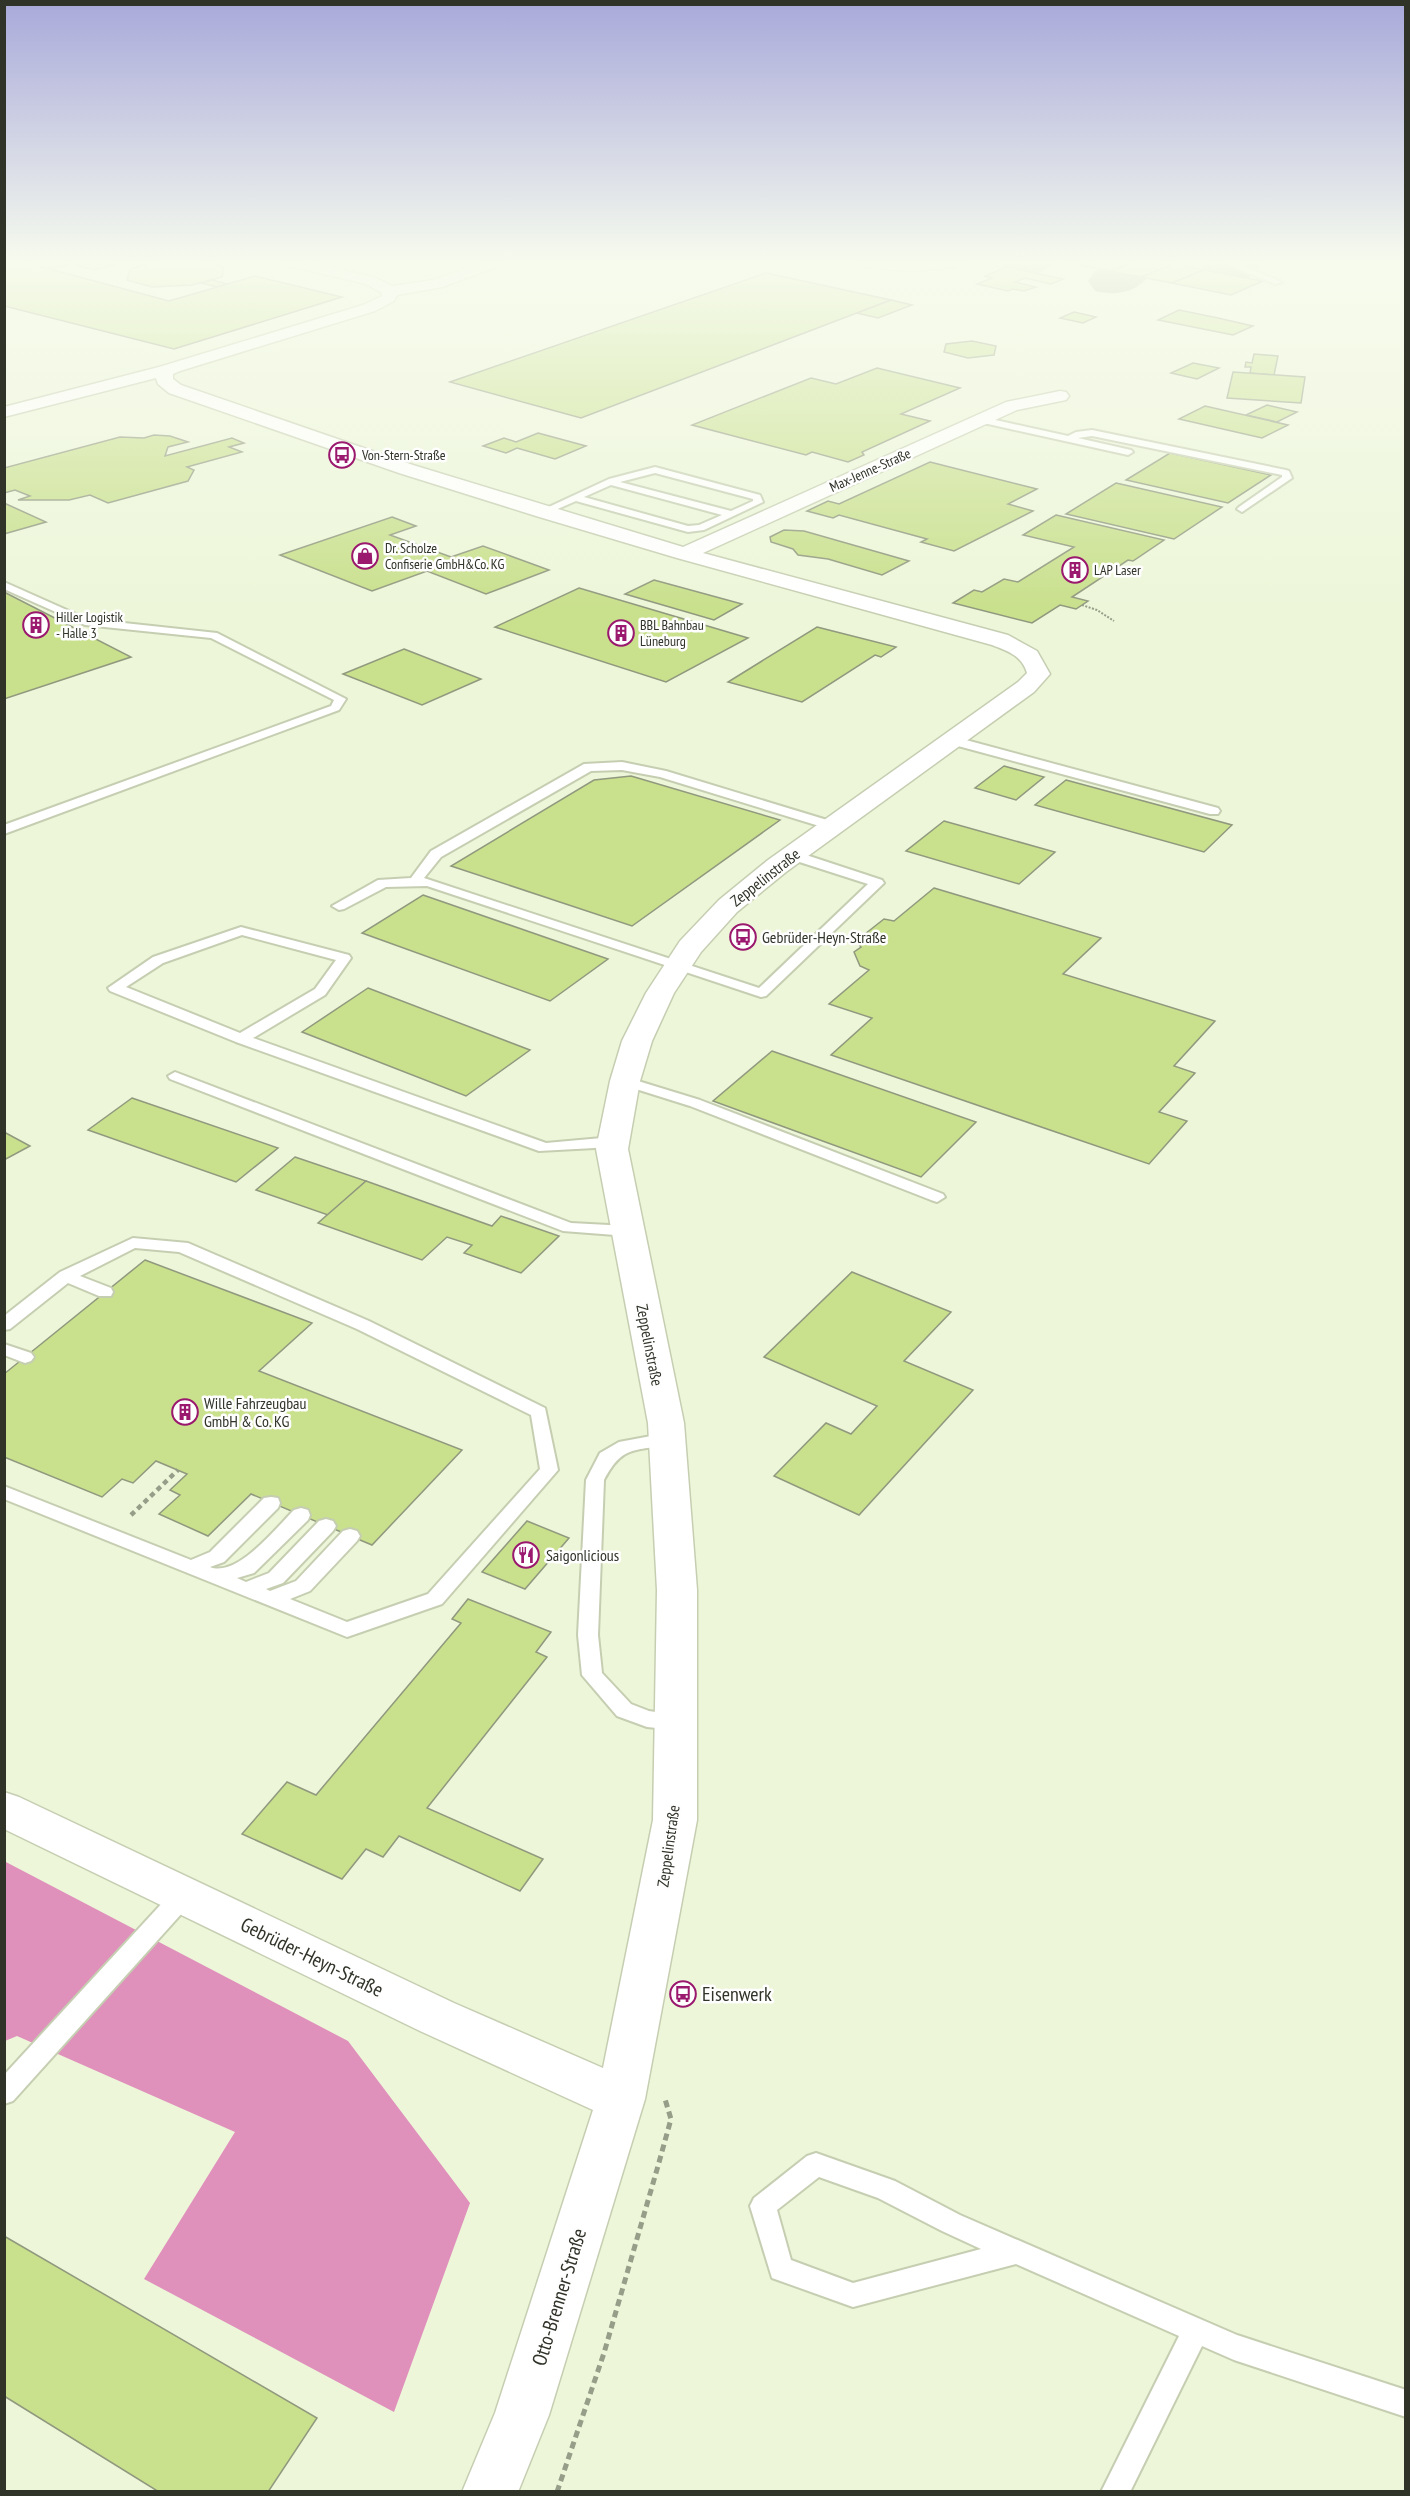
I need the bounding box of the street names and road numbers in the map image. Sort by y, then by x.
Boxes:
street label: Max-Jenne-Straße [827,444,914,496]
street label: Zeppelinstraße [726,844,804,910]
street label: Zeppelinstraße [632,1302,668,1388]
street label: Zeppelinstraße [652,1804,684,1888]
street label: Gebrüder-Heyn-Straße [236,1911,388,2003]
street label: Otto-Brenner-Straße [526,2225,592,2369]

